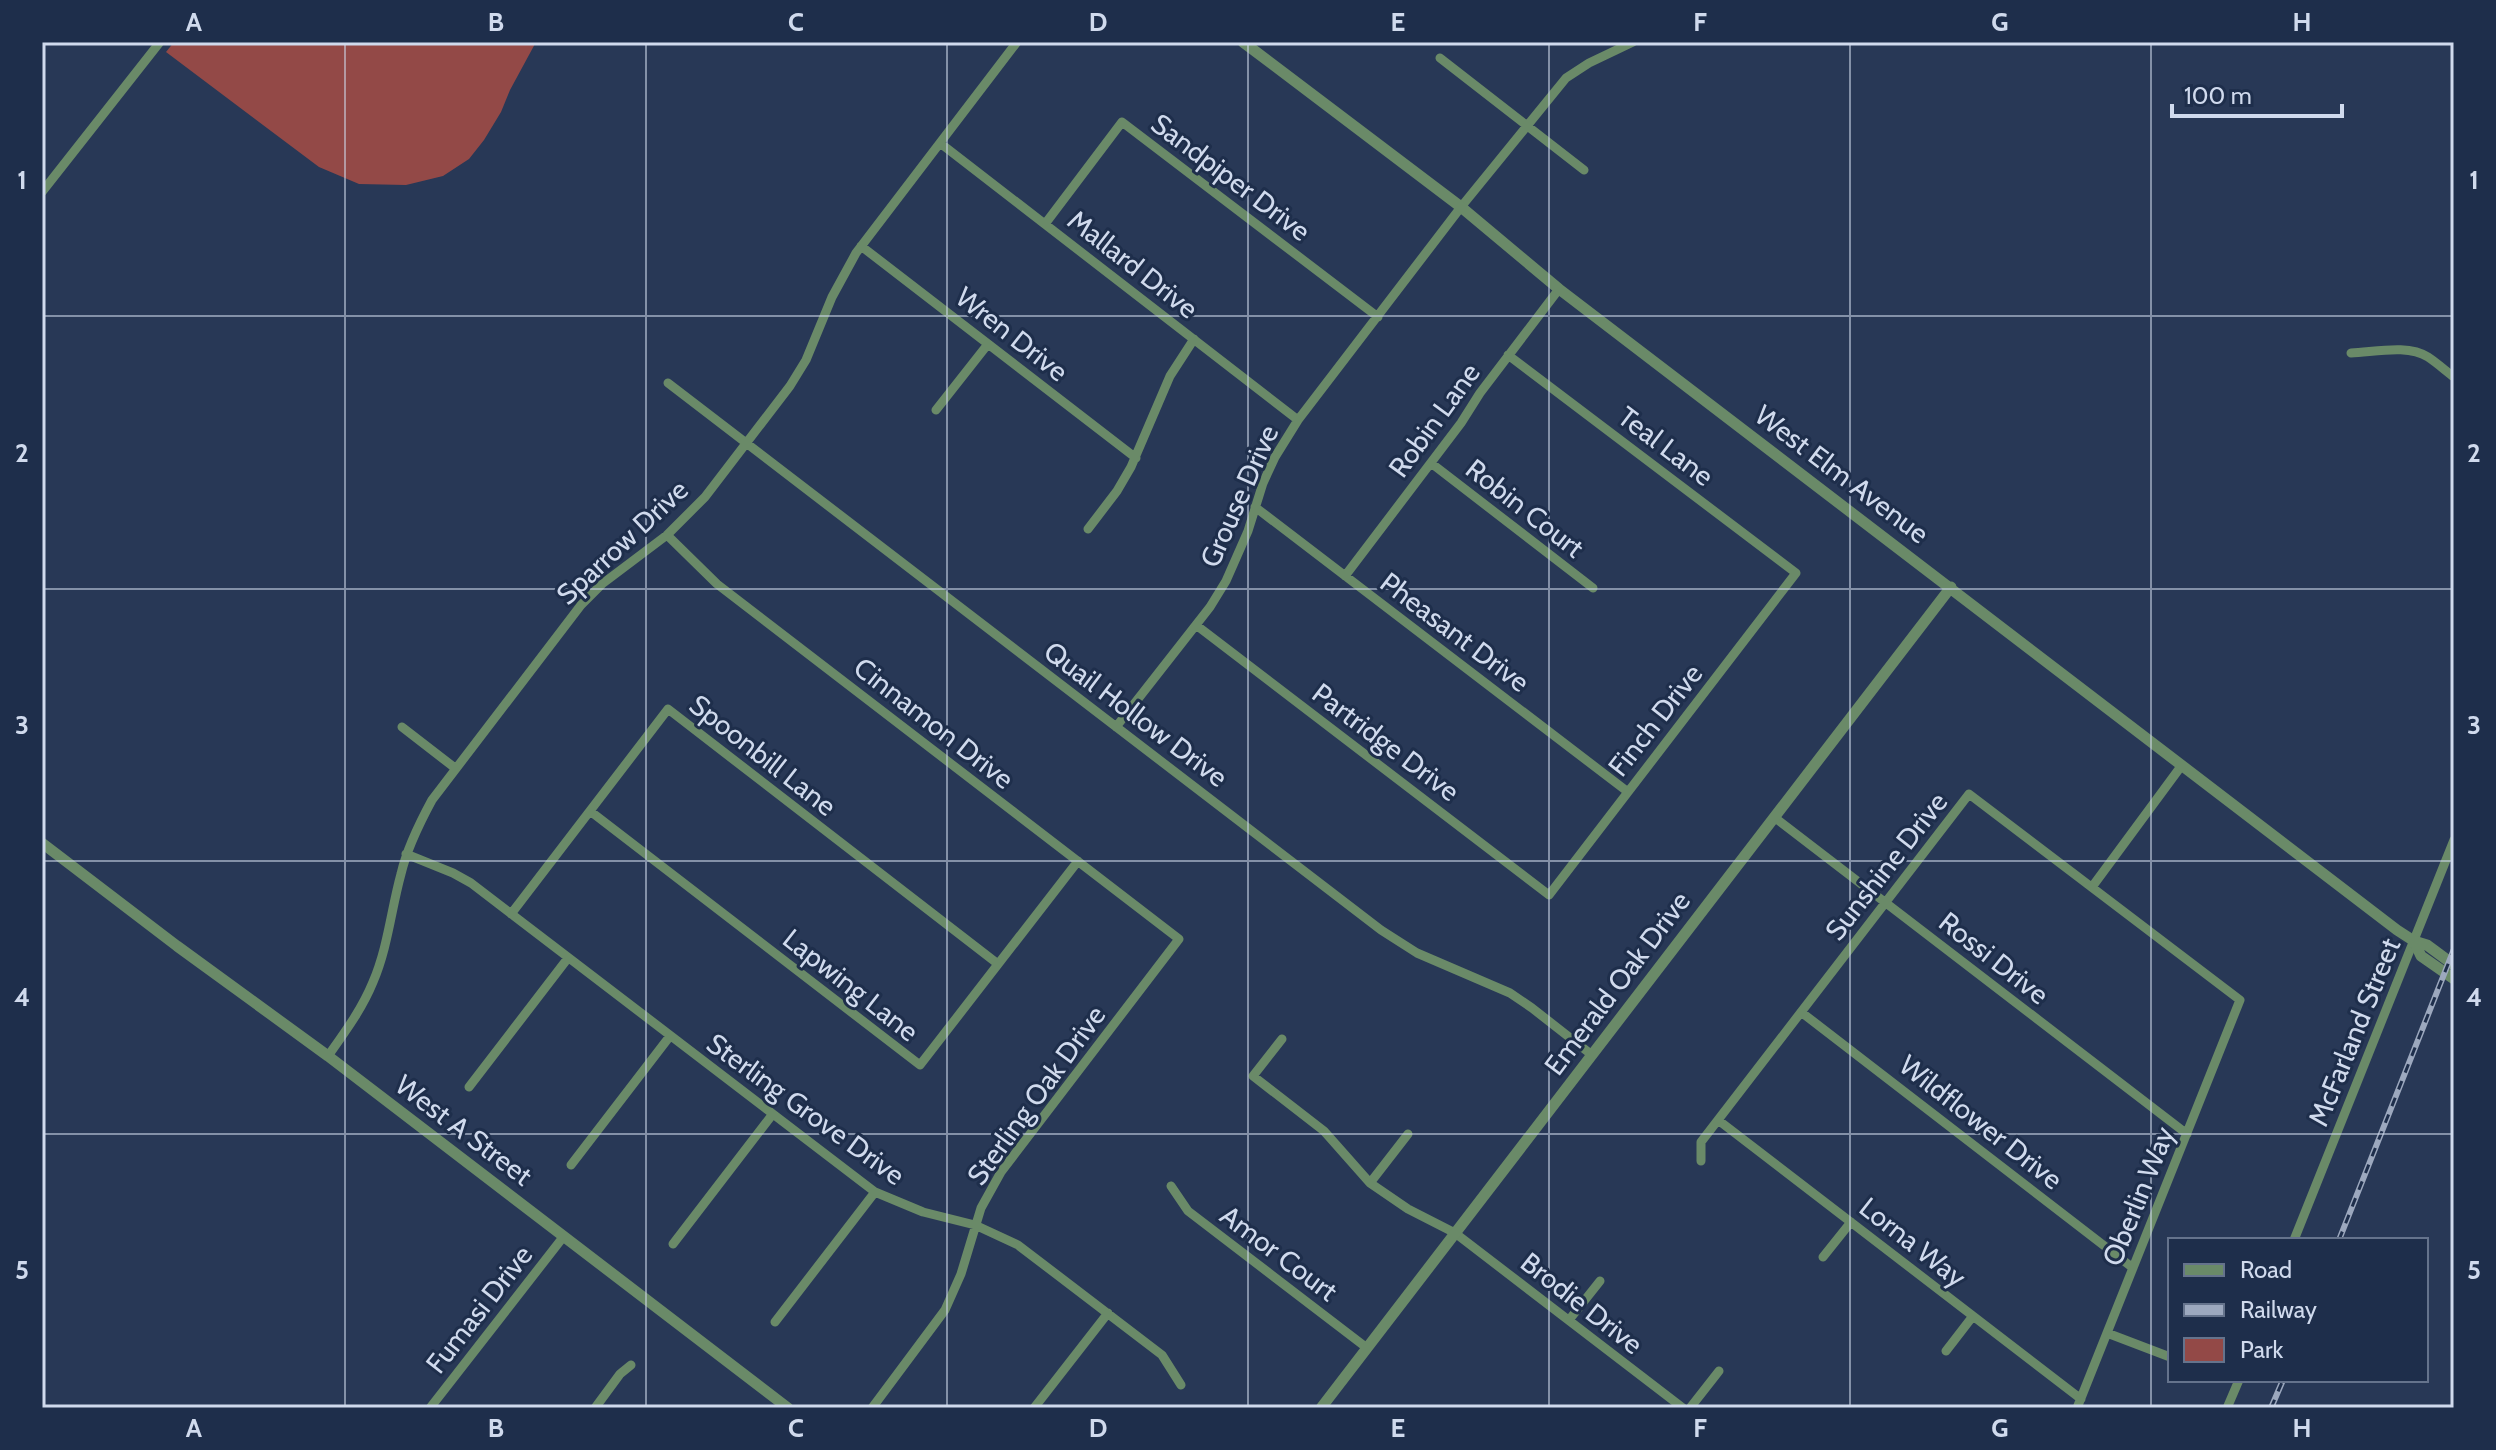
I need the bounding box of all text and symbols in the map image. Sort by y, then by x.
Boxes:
text: A [186,6,203,38]
text: B [488,6,504,38]
text: C [788,6,804,38]
text: D [1089,6,1107,38]
text: E [1391,6,1405,38]
text: F [1693,6,1707,38]
text: G [1991,6,2009,38]
text: H [2293,6,2311,38]
scale bar [2172,68,2342,118]
text: 100 m [2184,81,2252,110]
street label: Sandpiper Drive [1145,106,1317,248]
text: 1 [17,164,27,196]
text: 1 [2469,164,2479,196]
street label: Mallard Drive [1061,203,1205,325]
street label: Wren Drive [949,280,1075,388]
street label: Robin Lane [1381,356,1487,484]
street label: West Elm Avenue [1748,398,1936,550]
street label: Teal Lane [1612,399,1720,493]
street label: Grouse Drive [1193,420,1285,572]
text: 2 [15,437,29,469]
text: 2 [2467,437,2481,469]
street label: Robin Court [1459,451,1591,565]
street label: Sparrow Drive [549,473,695,611]
street label: Pheasant Drive [1374,565,1536,699]
street label: Quail Hollow Drive [1038,634,1234,794]
street label: Cinnamon Drive [847,650,1021,796]
street label: Finch Drive [1601,657,1709,783]
street label: Partridge Drive [1306,676,1466,808]
street label: Spoonbill Lane [683,687,843,823]
text: 3 [15,709,29,741]
text: 3 [2467,709,2481,741]
street label: Sunshine Drive [1818,785,1954,947]
street label: Emerald Oak Drive [1537,885,1697,1081]
street label: Rossi Drive [1932,905,2056,1011]
street label: Lapwing Lane [777,922,925,1048]
street label: McFarland Street [2301,933,2407,1131]
text: 4 [14,981,30,1013]
text: 4 [2466,981,2482,1013]
street label: Sterling Oak Drive [960,999,1112,1191]
street label: Sterling Grove Drive [700,1026,912,1192]
street label: Wildflower Drive [1893,1048,2069,1196]
street label: West A Street [389,1068,539,1192]
street label: Oberlin Way [2095,1121,2181,1271]
street label: Lorna Way [1853,1190,1973,1294]
street label: Amor Court [1214,1198,1344,1308]
street label: Fumasi Drive [419,1238,539,1380]
legend [2168,1238,2428,1382]
street label: Brodie Drive [1514,1245,1650,1361]
text: 5 [15,1254,29,1286]
text: 5 [2467,1254,2481,1286]
text: Road [2240,1255,2292,1284]
text: Railway [2240,1295,2317,1324]
text: Park [2240,1335,2283,1364]
text: A [186,1412,203,1444]
text: B [488,1412,504,1444]
text: C [788,1412,804,1444]
text: D [1089,1412,1107,1444]
text: E [1391,1412,1405,1444]
text: F [1693,1412,1707,1444]
text: G [1991,1412,2009,1444]
text: H [2293,1412,2311,1444]

